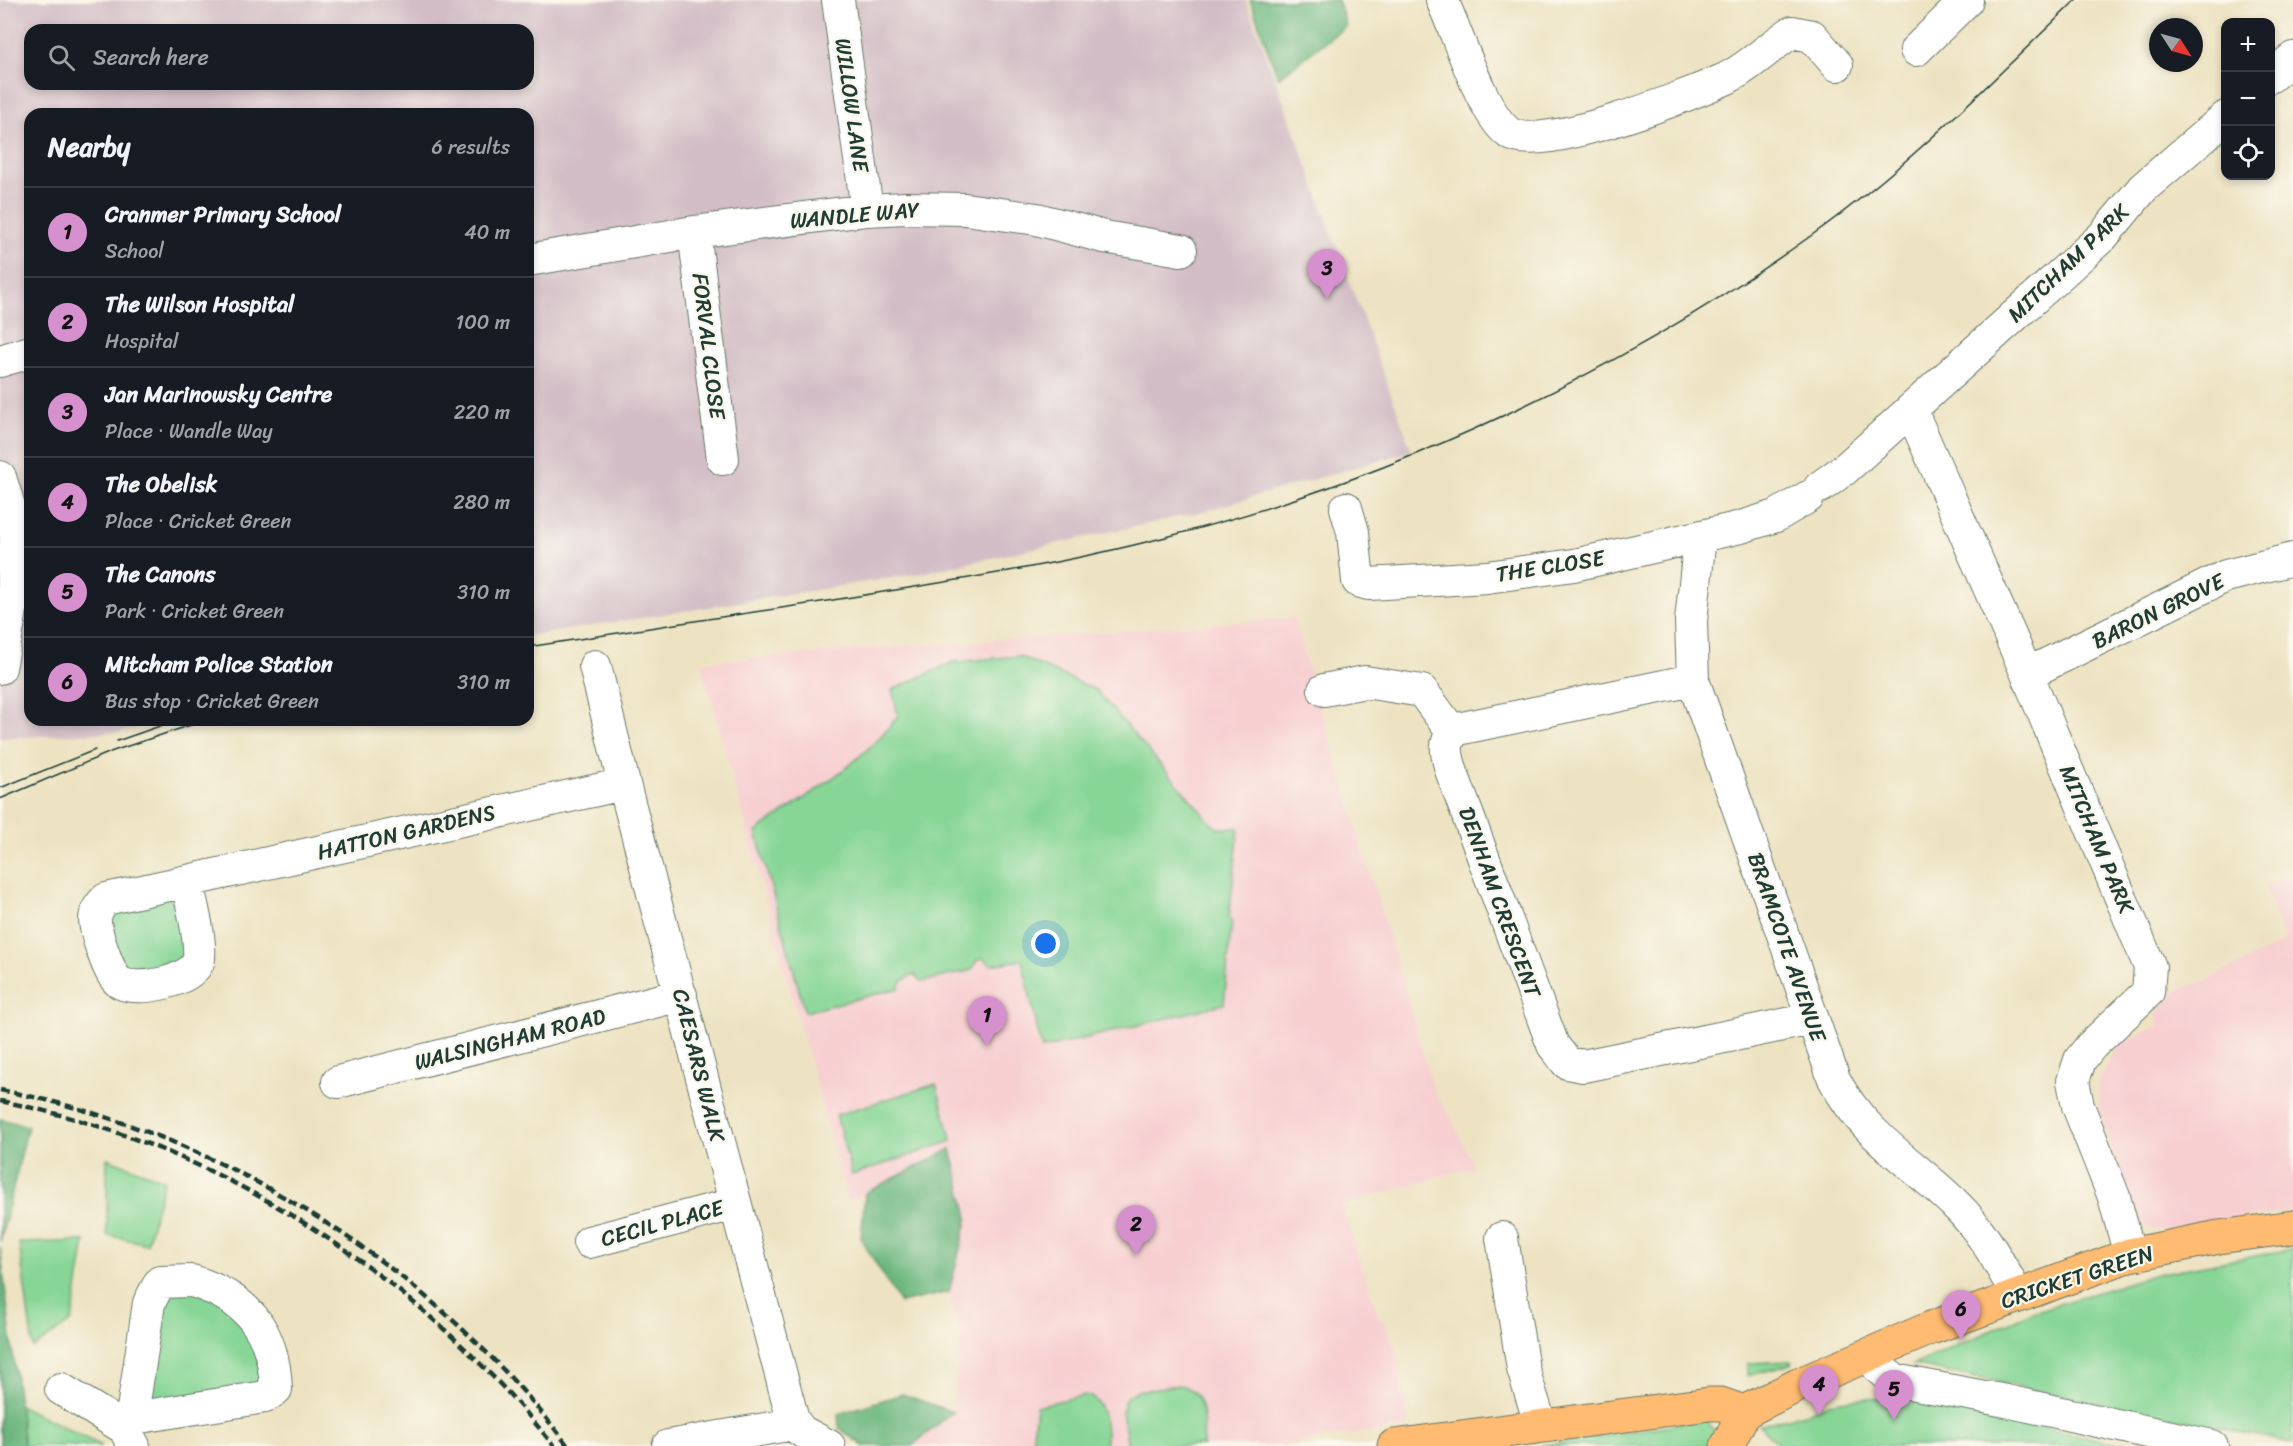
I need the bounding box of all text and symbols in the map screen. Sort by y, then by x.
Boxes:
north arrow [2149,18,2203,72]
map controls [2221,18,2275,180]
button: + [2221,18,2275,72]
search box [24,24,534,90]
street label: WILLOW LANE [823,35,881,176]
text: Search here [93,38,209,77]
icon: search [45,41,78,74]
button: − [2221,72,2275,126]
text: Nearby [48,124,130,170]
button: locate [2221,126,2275,180]
text: 6 results [431,130,510,165]
street label: WANDLE WAY [788,190,922,240]
street label: MITCHAM PARK [1997,194,2139,332]
text: Cranmer Primary School [105,195,341,234]
text: 1 [63,215,72,250]
text: 40 m [464,215,510,250]
text: School [105,234,164,269]
pin: 3 [1308,250,1346,299]
street label: FORVAL CLOSE [681,271,738,423]
text: The Wilson Hospital [105,285,294,324]
text: 2 [62,305,73,340]
text: 100 m [456,305,510,340]
text: Hospital [105,324,178,359]
text: Jan Marinowsky Centre [105,375,332,414]
text: 3 [62,395,73,430]
text: 220 m [454,395,510,430]
text: Place · Wandle Way [105,414,273,449]
text: The Obelisk [105,465,217,504]
text: 4 [61,485,74,520]
text: 280 m [453,485,510,520]
text: Place · Cricket Green [105,504,291,539]
street label: THE CLOSE [1493,538,1609,594]
text: The Canons [105,555,215,594]
street label: BARON GROVE [2085,561,2233,660]
text: 5 [61,575,74,610]
text: 310 m [457,575,510,610]
text: Park · Cricket Green [105,594,284,629]
text: Mitcham Police Station [105,645,333,684]
text: 6 [62,665,73,700]
text: 310 m [457,665,510,700]
text: Bus stop · Cricket Green [105,684,319,719]
street label: MITCHAM PARK [2048,758,2146,920]
street label: HATTON GARDENS [313,793,499,871]
street label: DENHAM CRESCENT [1447,801,1553,1005]
street label: BRAMCOTE AVENUE [1736,847,1838,1049]
your location [1031,929,1060,958]
street label: CAESARS WALK [661,984,737,1147]
street label: WALSINGHAM ROAD [410,996,610,1082]
pin: 1 [968,996,1006,1046]
street label: CECIL PLACE [596,1187,729,1258]
pin: 2 [1116,1206,1156,1255]
street label: CRICKET GREEN [1995,1234,2159,1320]
pin: 6 [1942,1290,1980,1340]
pin: 4 [1800,1366,1838,1415]
pin: 5 [1874,1370,1914,1420]

